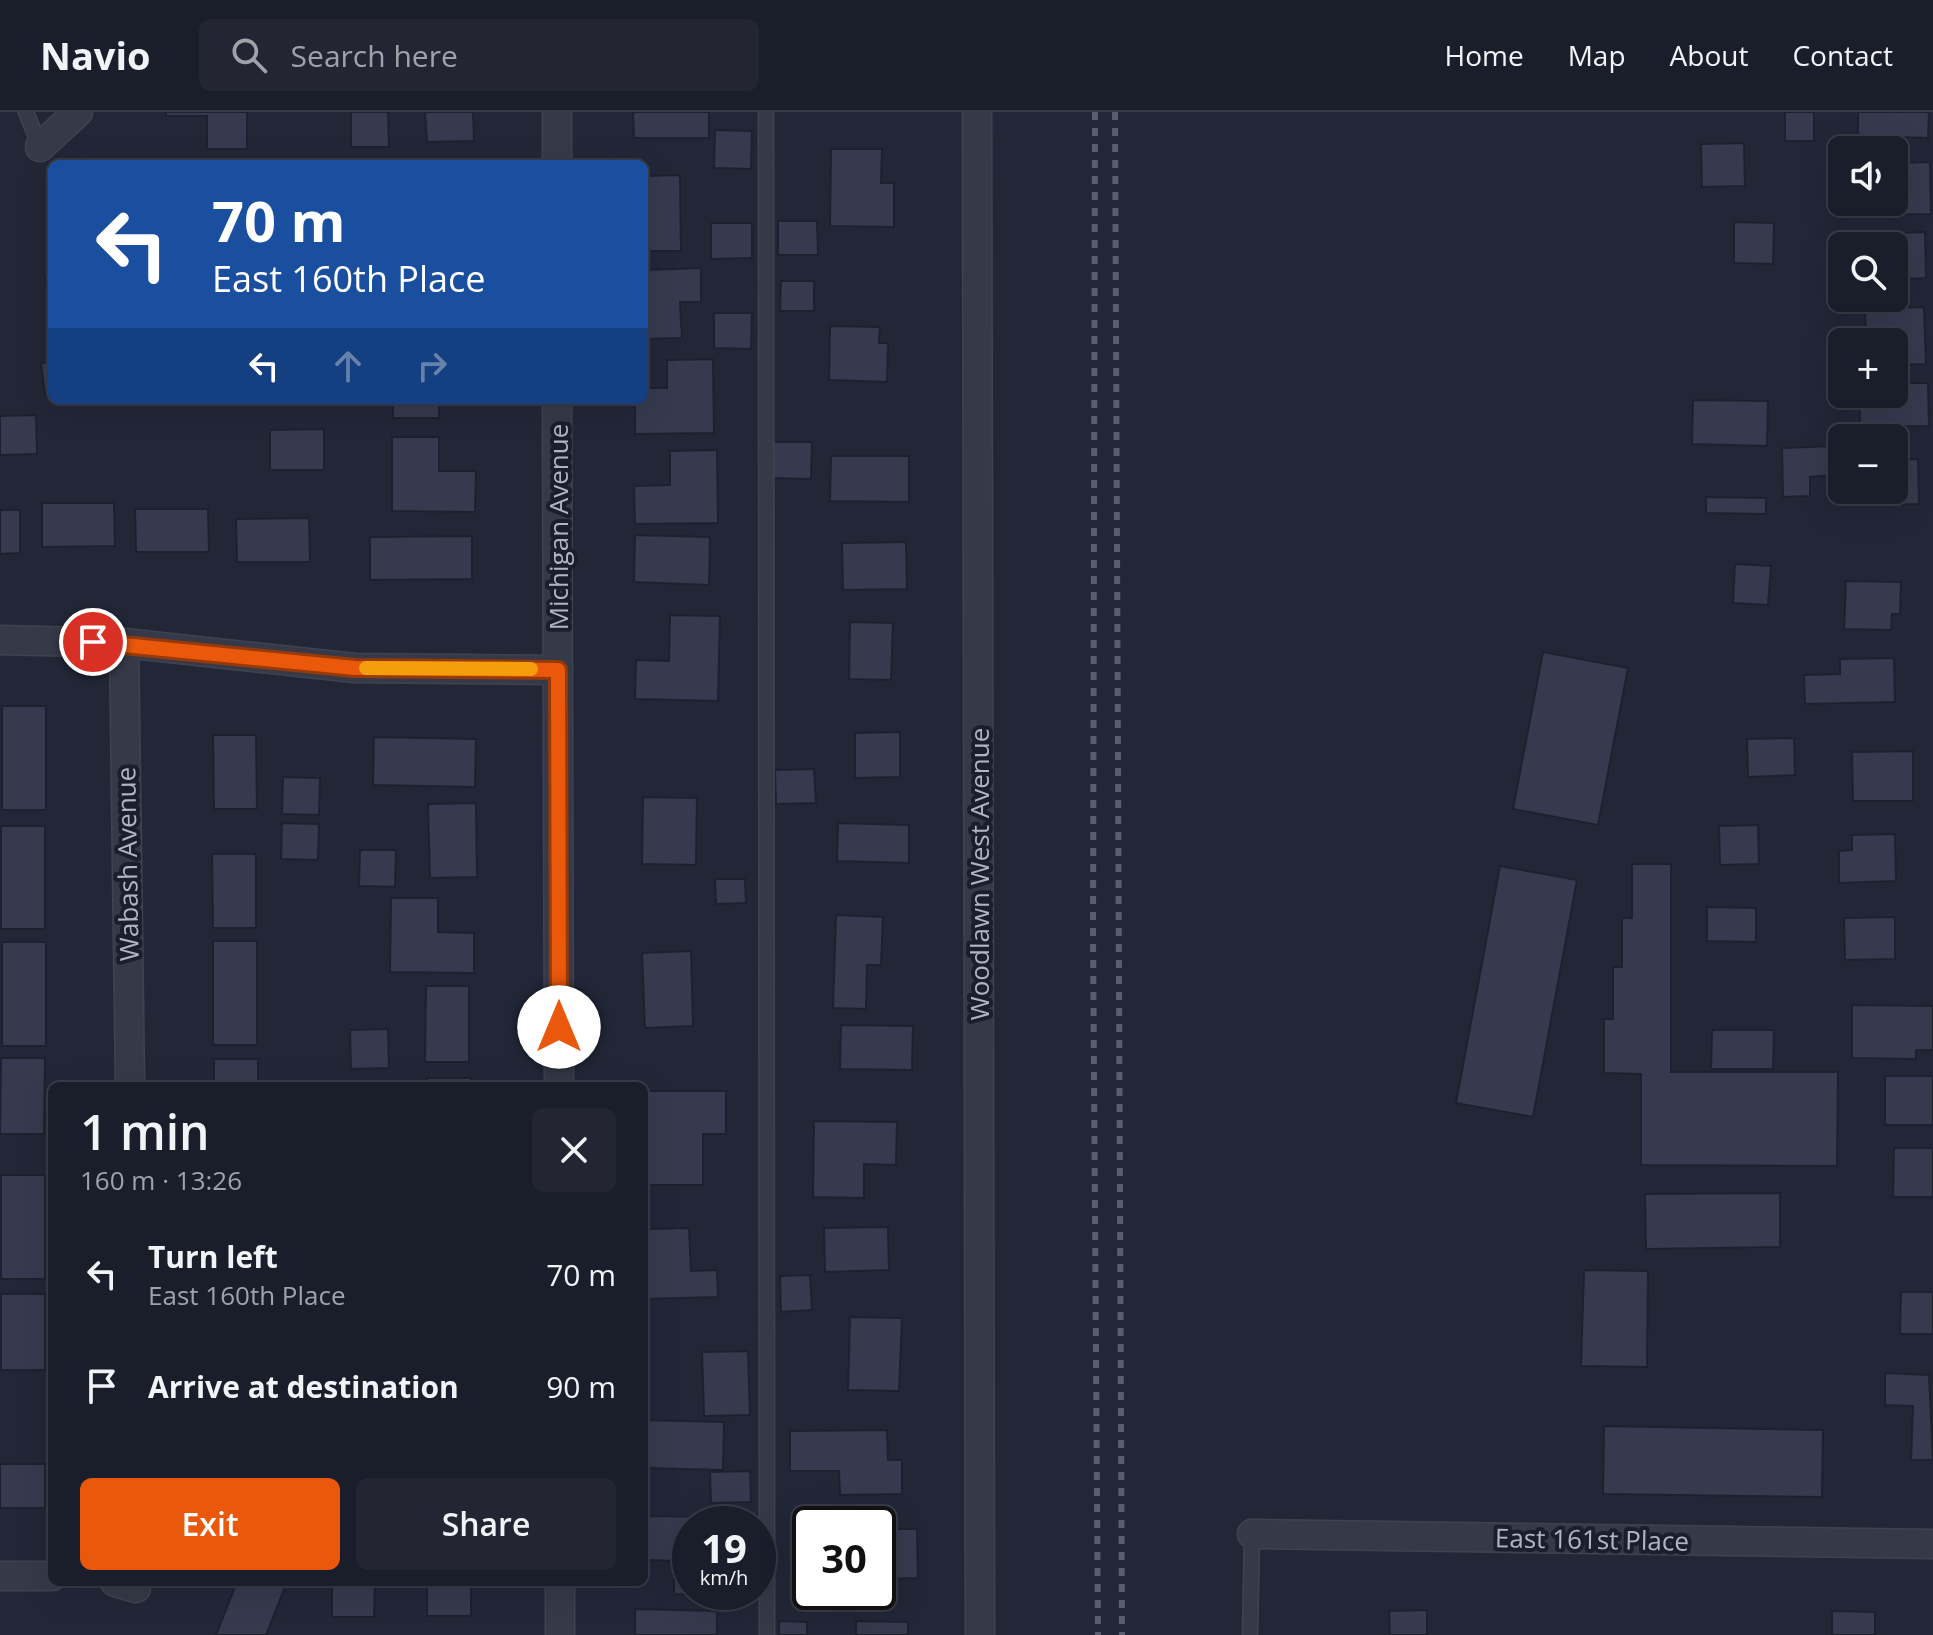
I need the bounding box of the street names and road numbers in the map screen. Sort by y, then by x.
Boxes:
street label: Michigan Avenue [540,424,576,630]
street label: Woodlawn West Avenue [961,728,997,1020]
street label: Wabash Avenue [107,766,147,962]
street label: East 161st Place [1495,1519,1689,1559]

